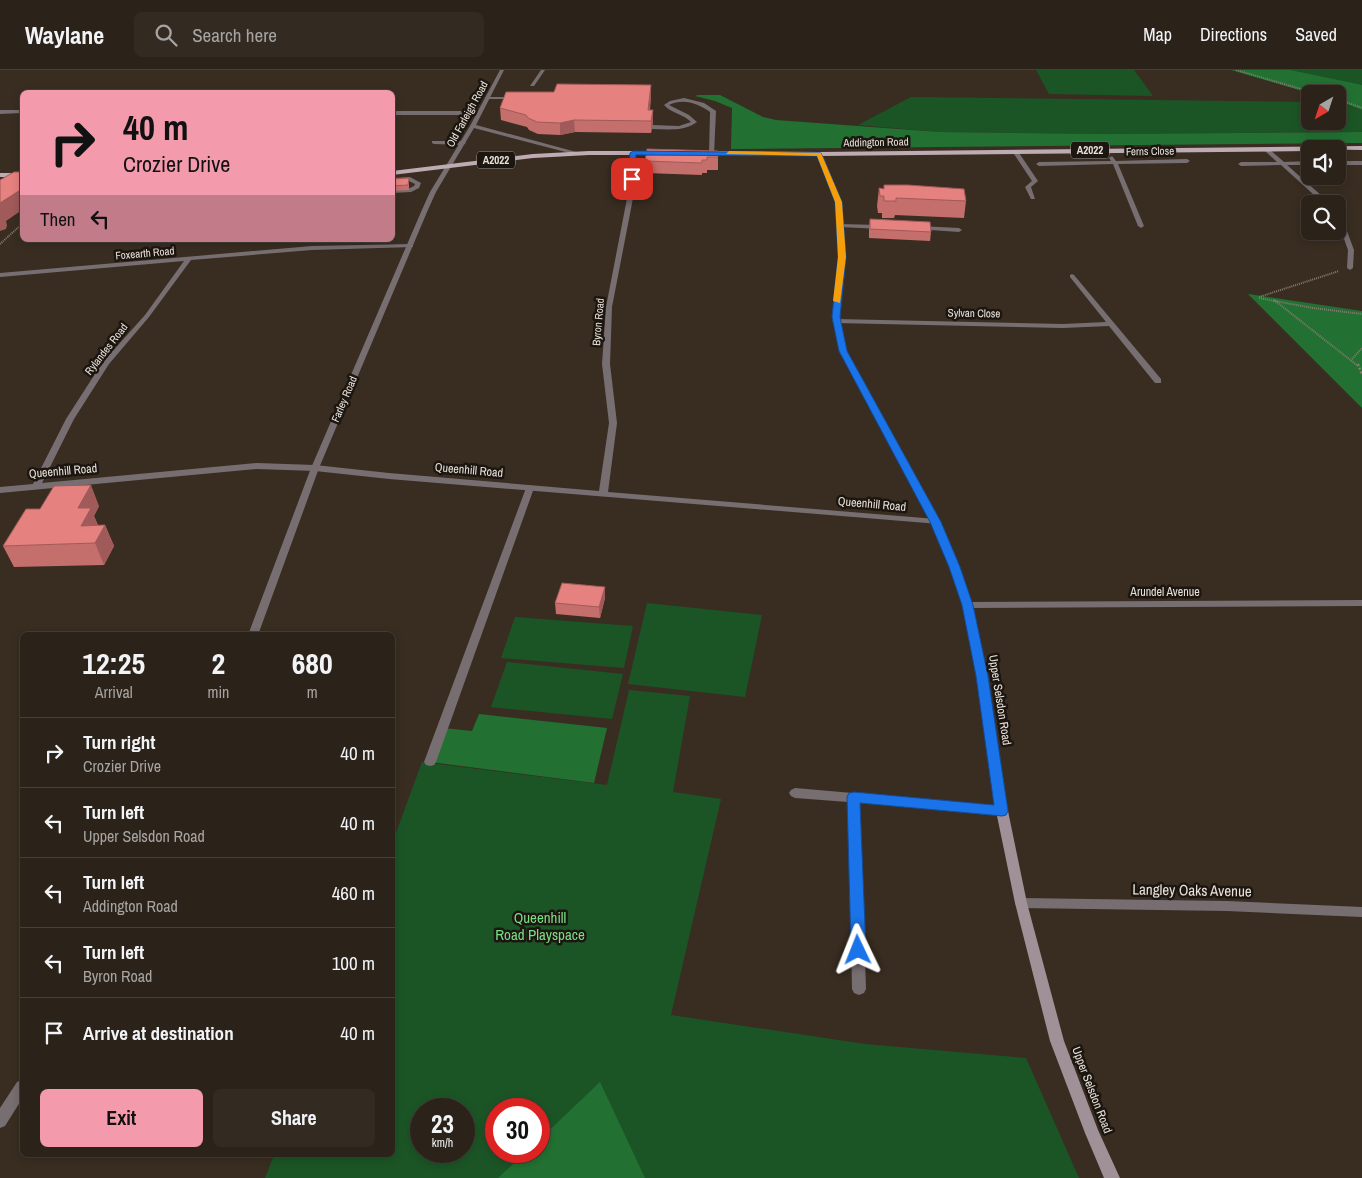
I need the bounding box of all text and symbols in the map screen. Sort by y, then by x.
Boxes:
search box [134,12,484,57]
text: Waylane [25,19,104,51]
icon: search [152,21,180,49]
text: Search here [192,22,277,48]
text: Map [1143,22,1172,47]
text: Directions [1200,22,1267,47]
text: Saved [1295,22,1337,47]
street label: Old Farleigh Road [443,79,491,149]
north arrow [1301,85,1346,130]
map controls [1301,85,1346,240]
text: 40 m [123,104,188,151]
icon: right [40,110,105,175]
street label: Addington Road [842,134,909,150]
button: sound [1301,140,1346,185]
road number: A2022 [1071,142,1109,158]
street label: Ferns Close [1126,144,1174,158]
text: Crozier Drive [123,149,230,179]
road number: A2022 [477,152,515,168]
pin [611,158,653,200]
icon: arrive [618,165,646,193]
button: search [1301,195,1346,240]
icon: left [86,205,114,233]
text: Then [40,206,76,232]
street label: Foxearth Road [115,243,175,263]
street label: Byron Road [589,298,607,346]
street label: Sylvan Close [948,306,1000,320]
street label: Rylandes Road [81,320,131,378]
street label: Farley Road [328,374,360,424]
street label: Queenhill Road [434,459,504,481]
street label: Queenhill Road [28,460,98,482]
street label: Queenhill Road [837,493,907,515]
street label: Arundel Avenue [1129,584,1200,600]
text: 12:25 [82,643,145,683]
text: 2 [212,643,225,683]
text: 680 [292,643,333,683]
street label: Upper Selsdon Road [985,654,1015,746]
text: Arrival [95,681,133,703]
text: min [207,681,229,703]
text: m [307,681,318,703]
text: Turn right [83,729,155,755]
icon: right [40,739,68,767]
text: 40 m [340,740,375,766]
text: Crozier Drive [83,755,161,777]
text: Turn left [83,799,144,825]
icon: left [40,809,68,837]
text: 40 m [340,810,375,836]
text: Upper Selsdon Road [83,825,205,847]
text: Turn left [83,869,144,895]
street label: Langley Oaks Avenue [1132,878,1252,902]
icon: left [40,879,68,907]
text: 460 m [332,880,375,906]
text: Addington Road [83,895,178,917]
park label: Queenhill Road Playspace [495,907,585,945]
position arrow [831,923,883,975]
text: Turn left [83,939,144,965]
icon: left [40,949,68,977]
text: 100 m [332,950,375,976]
text: Byron Road [83,965,152,987]
icon: arrive [40,1019,68,1047]
text: Arrive at destination [83,1020,234,1046]
text: 40 m [340,1020,375,1046]
street label: Upper Selsdon Road [1068,1044,1116,1136]
button: Exit [40,1089,203,1147]
button: Share [213,1089,375,1147]
speed limit sign: 30 [485,1098,550,1163]
text: 23 [431,1107,454,1141]
text: km/h [432,1135,453,1151]

